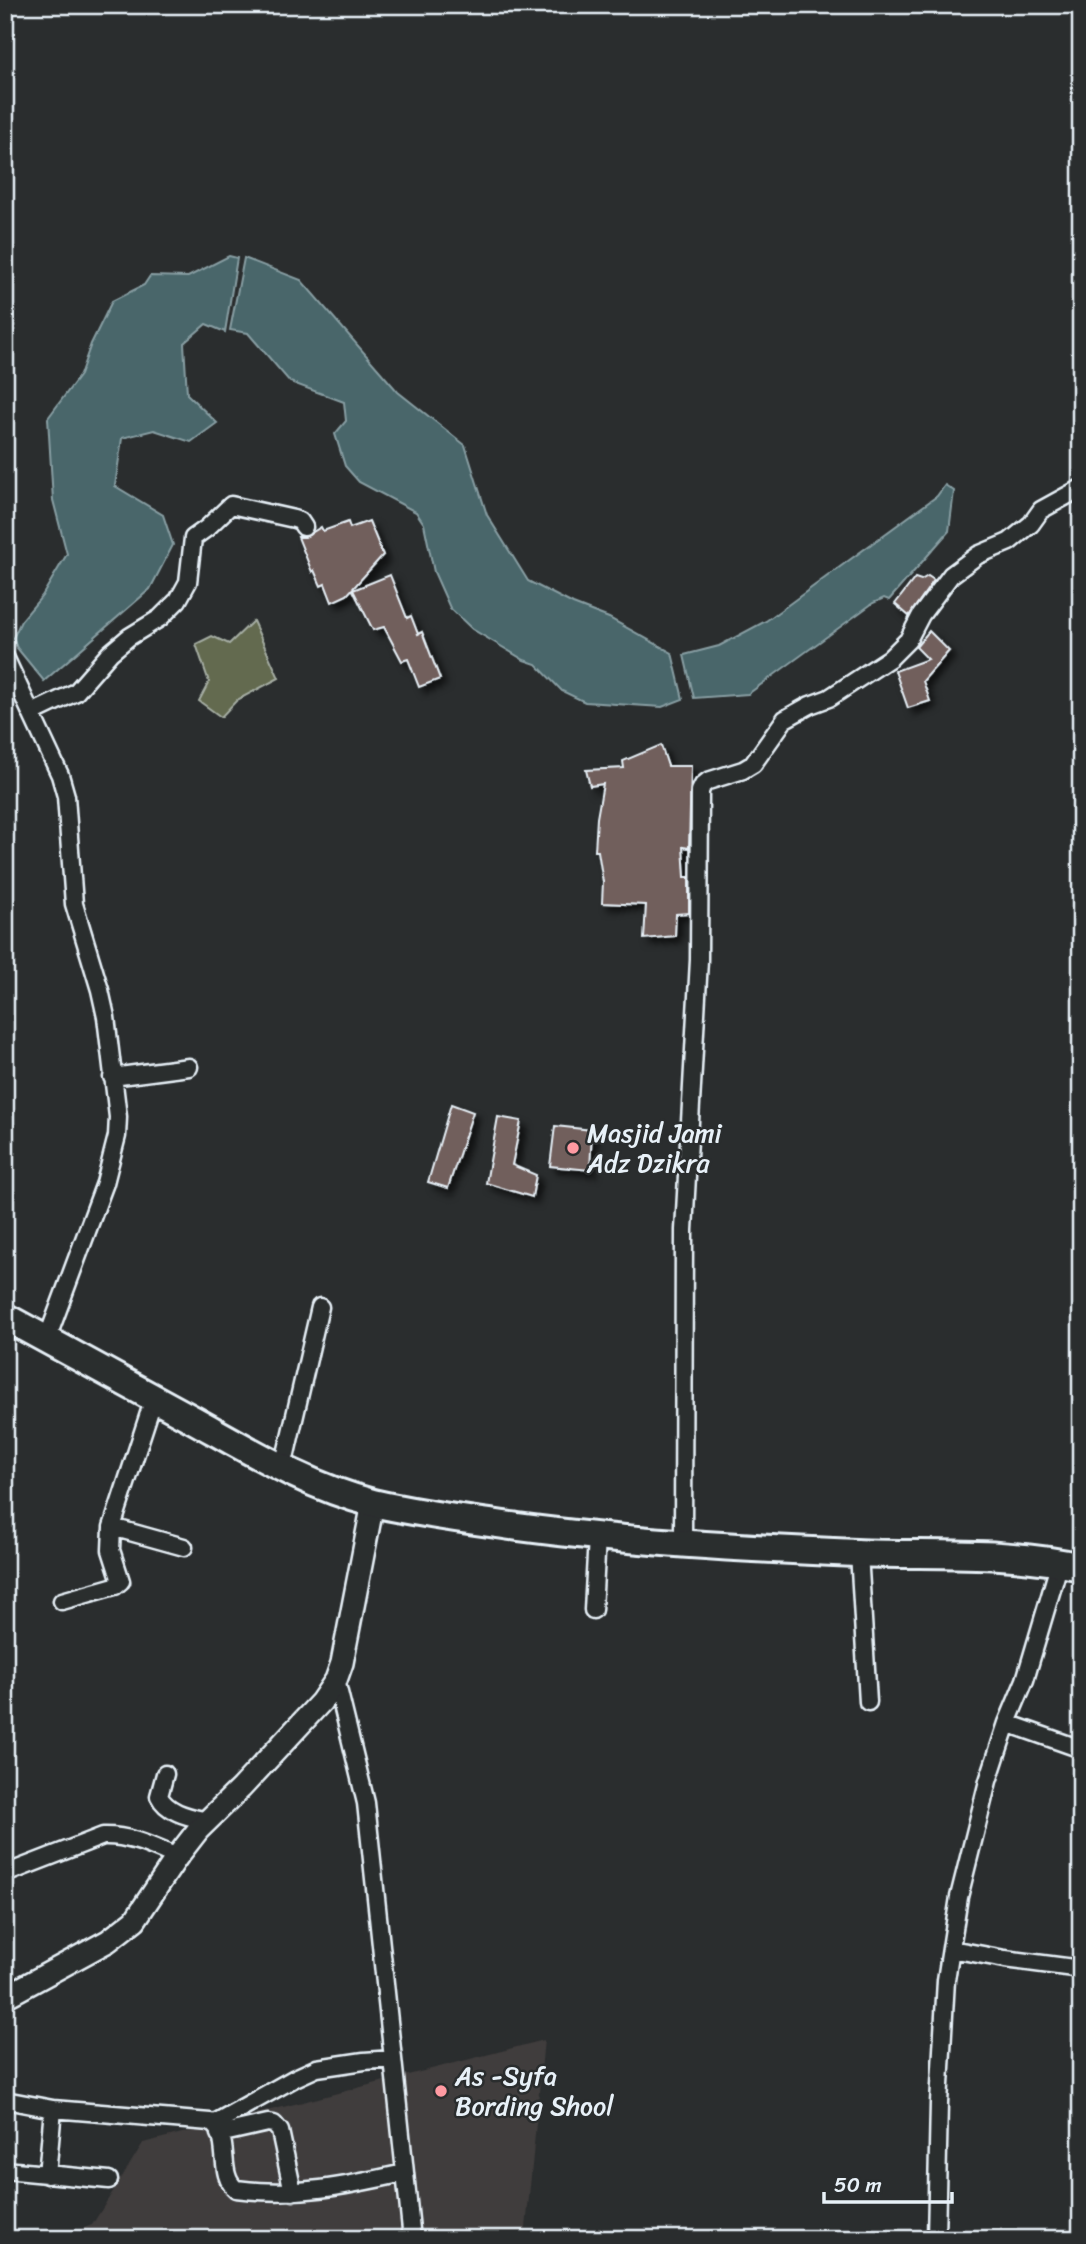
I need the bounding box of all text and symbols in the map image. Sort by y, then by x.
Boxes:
place label: Masjid Jami Adz Dzikra [586,1110,723,1186]
marker: Masjid Jami Adz Dzikra [565,1140,581,1156]
place label: As -Syfa Bording Shool [454,2053,614,2129]
marker: As -Syfa Bording Shool [433,2083,449,2099]
scale bar [824,2160,951,2204]
text: 50 m [834,2166,882,2204]

